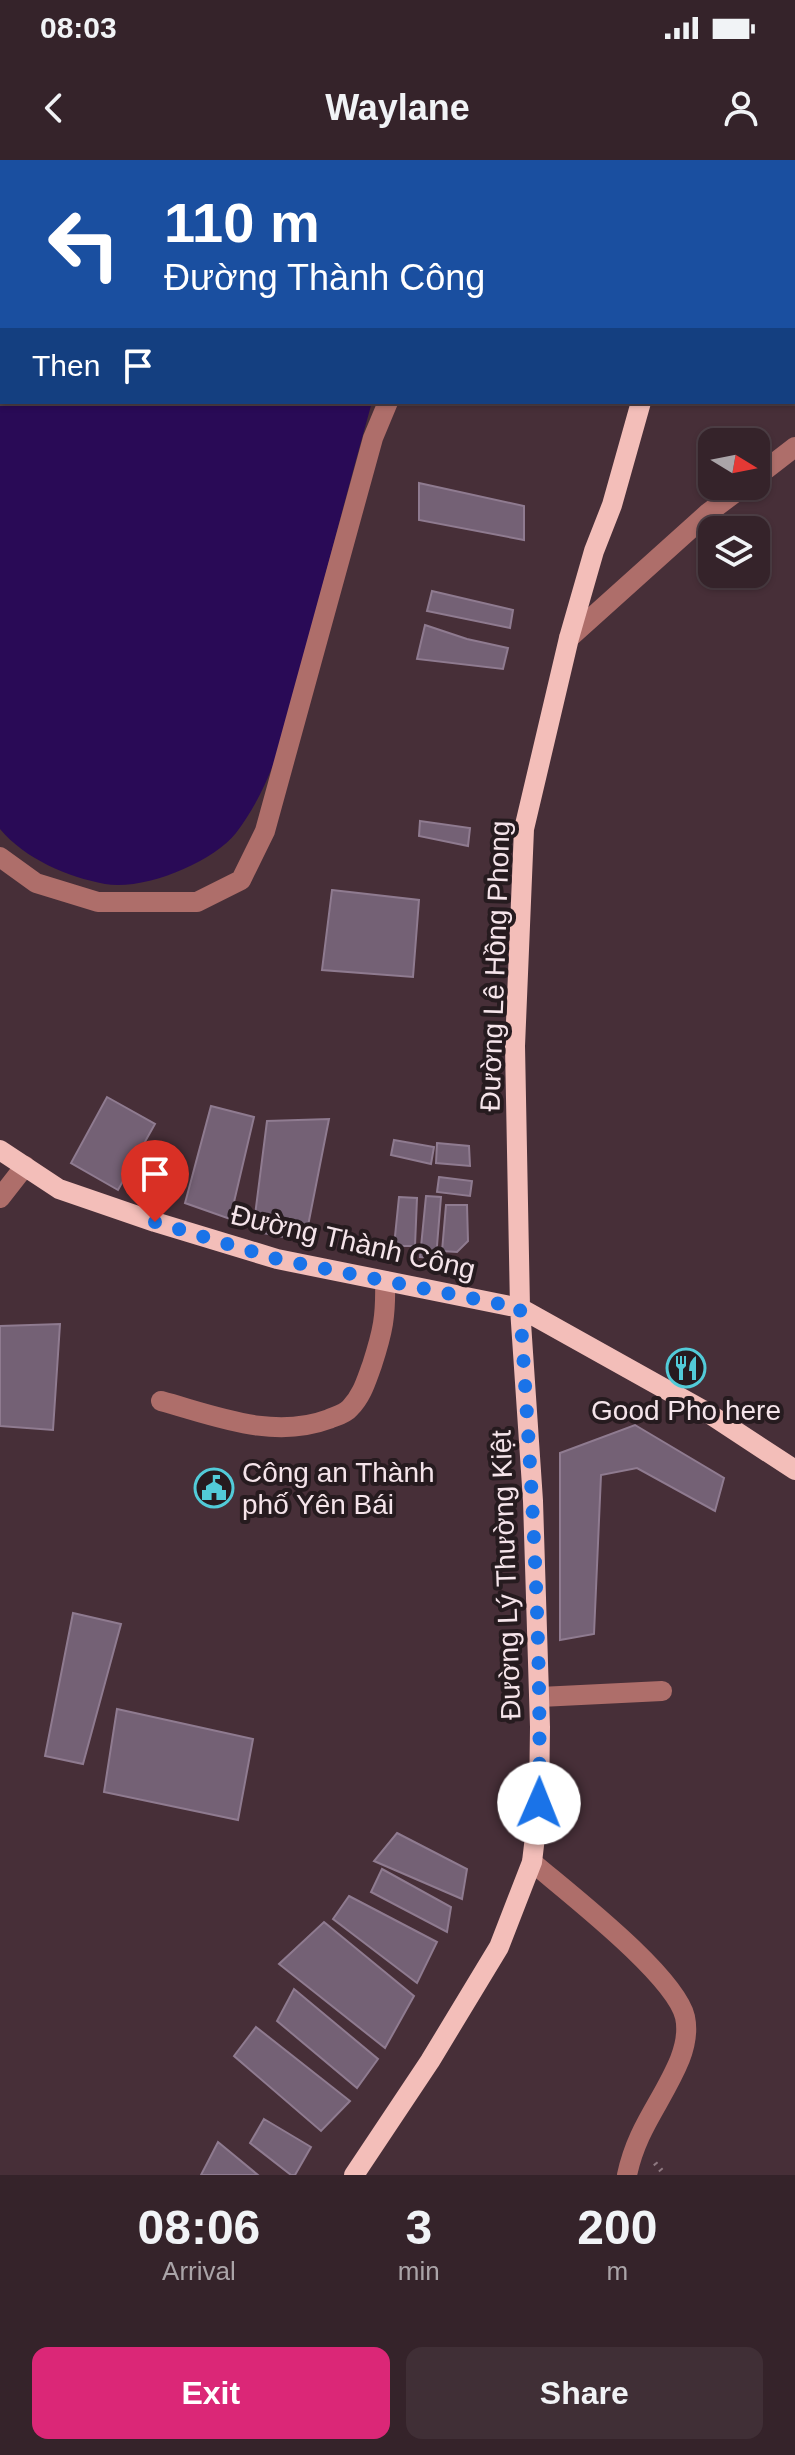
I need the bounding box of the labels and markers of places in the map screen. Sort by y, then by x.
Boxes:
pin [121,1140,189,1222]
restaurant icon: Good Pho here [665,1347,707,1389]
place label: Good Pho here [591,1395,781,1426]
place label: Công an Thành phố Yên Bái [242,1457,435,1520]
public building icon: Công an Thành phố Yên Bái [193,1467,235,1509]

